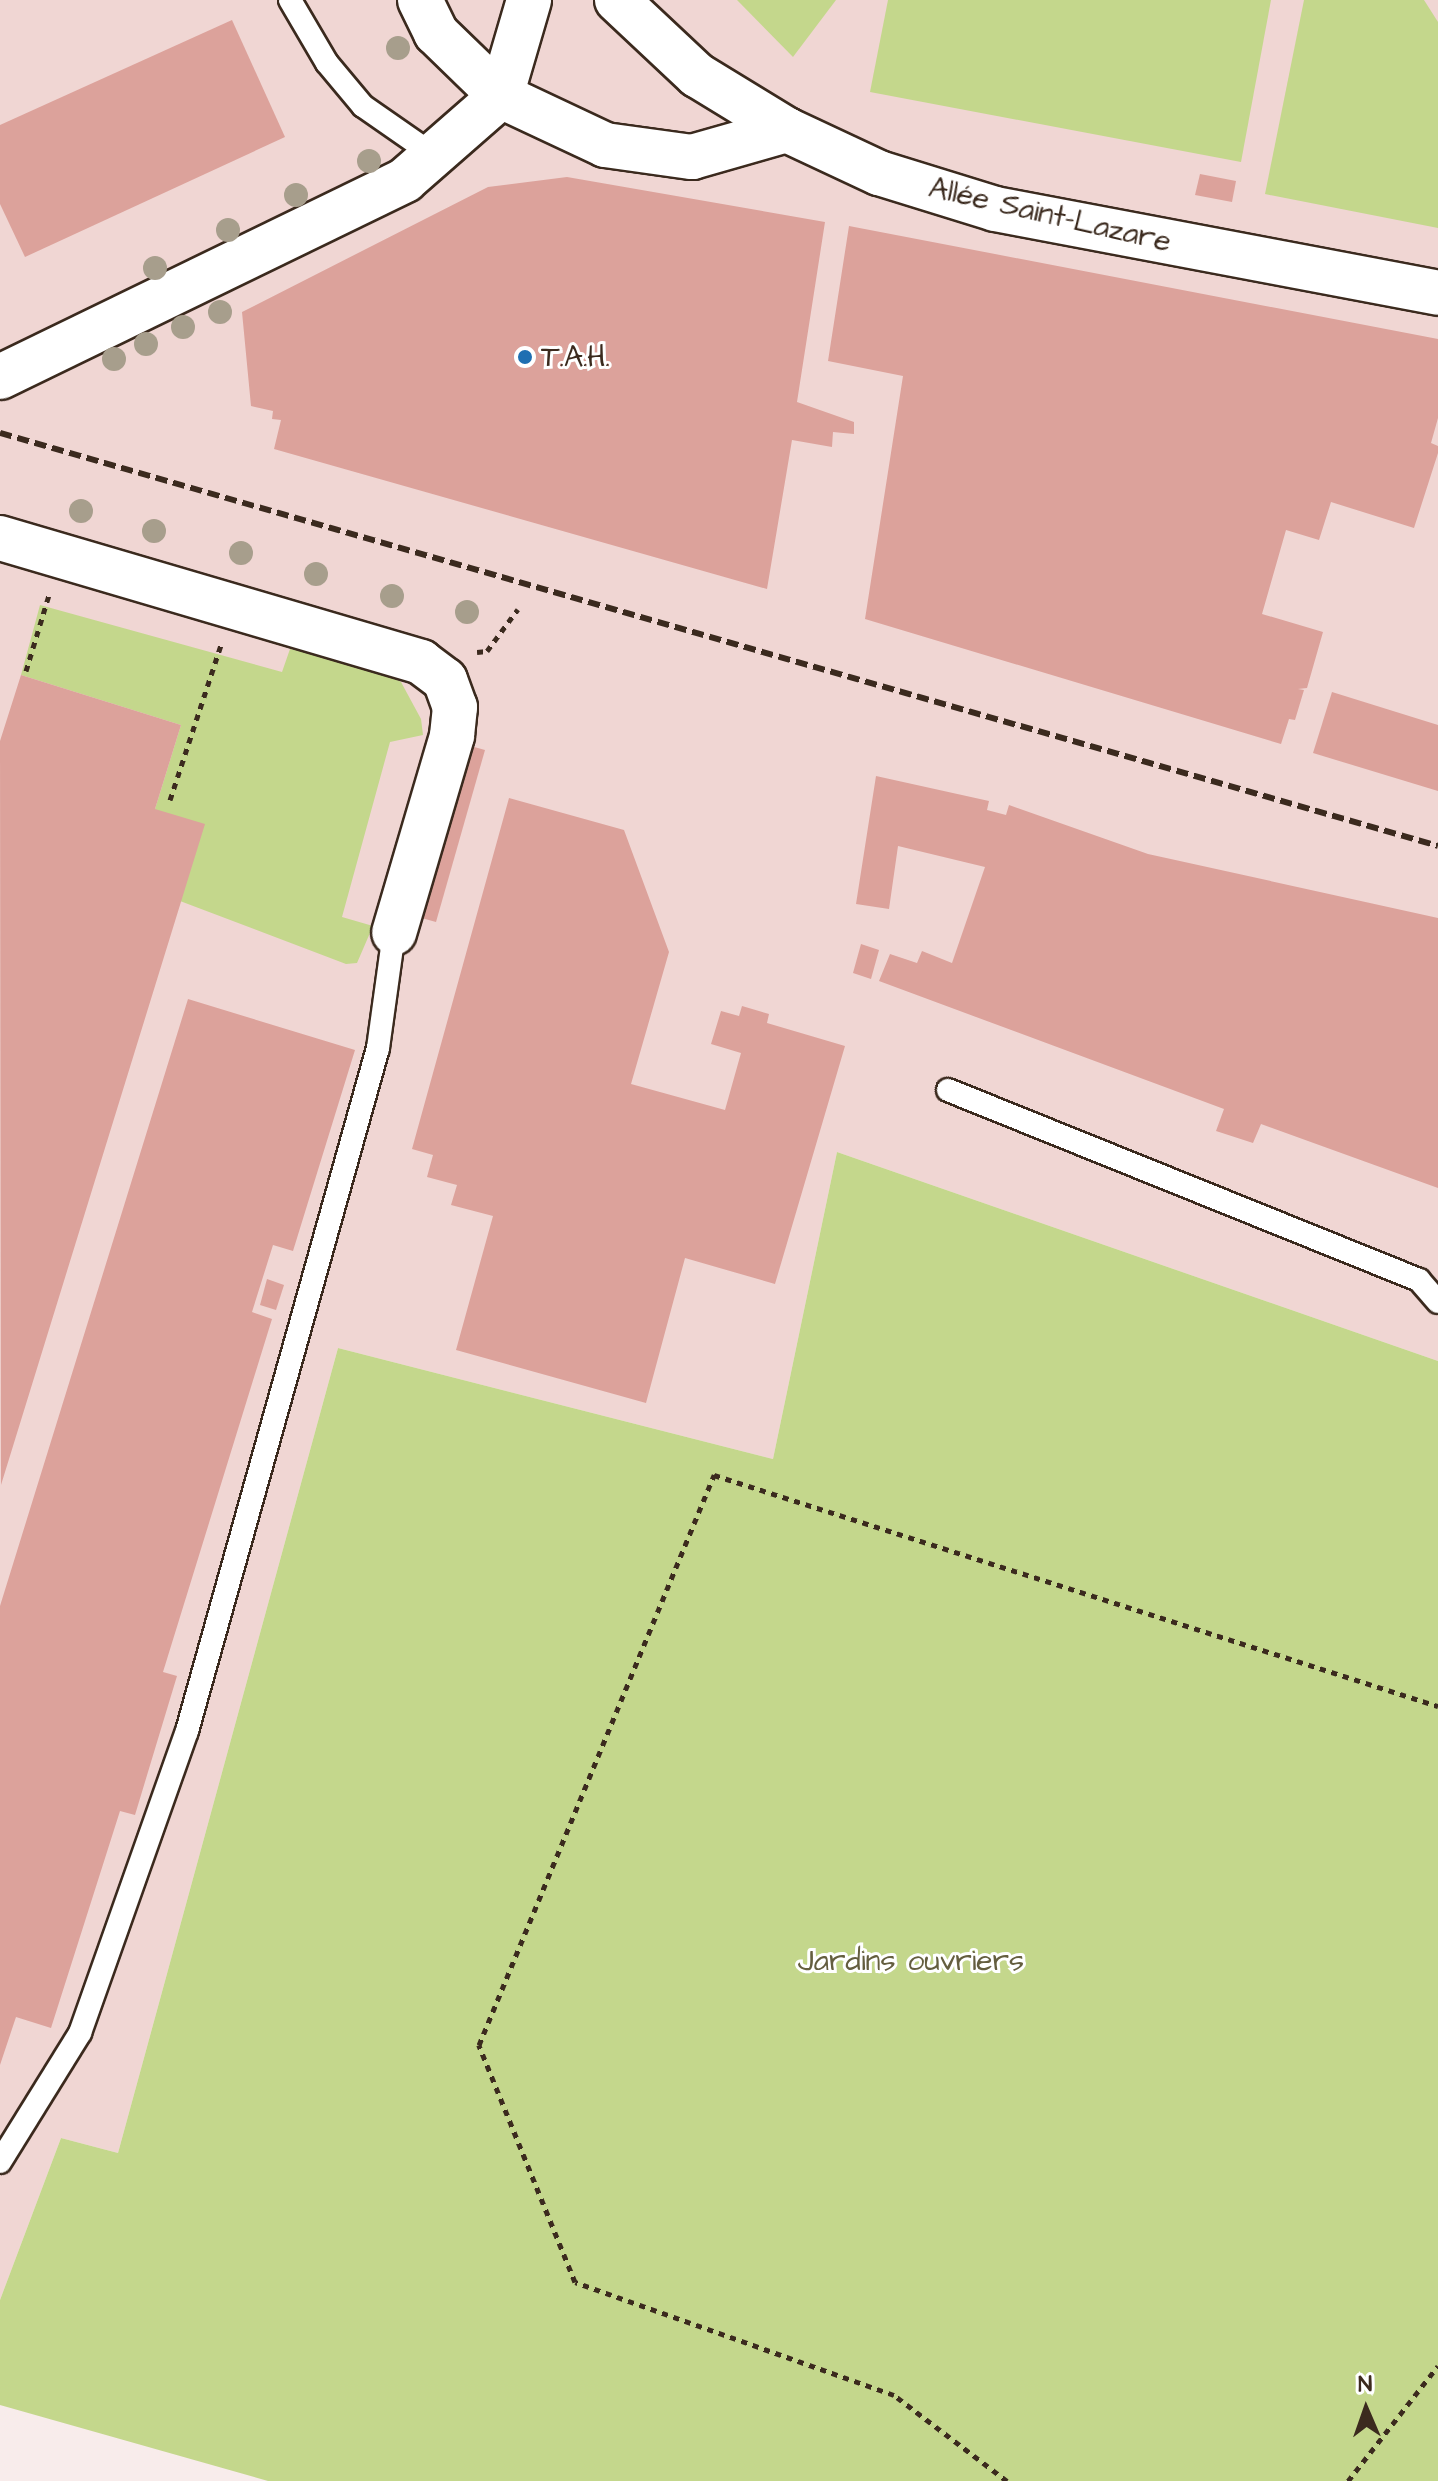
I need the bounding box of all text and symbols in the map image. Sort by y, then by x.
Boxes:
street label: Allée Saint-Lazare [925,170,1175,260]
place label: T.A.H. [541,339,610,375]
marker: T.A.H. [516,348,534,366]
park label: Jardins ouvriers [798,1943,1024,1979]
north arrow [1326,2369,1406,2449]
text: N [1358,2369,1373,2400]

